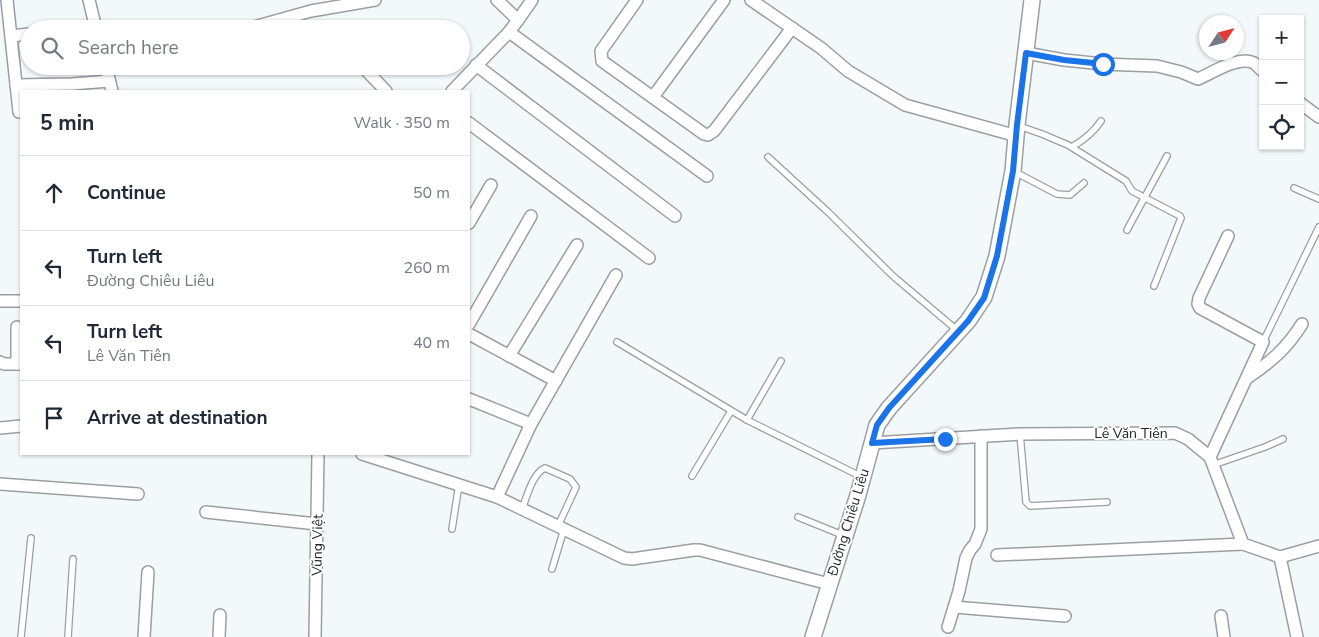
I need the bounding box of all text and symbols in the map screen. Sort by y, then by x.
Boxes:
north arrow [1199,15,1244,60]
map controls [1259,15,1304,150]
button: + [1259,15,1304,60]
search box [20,20,470,75]
icon: search [38,34,66,62]
text: Search here [78,35,179,61]
route start [1092,53,1115,76]
button: − [1259,60,1304,105]
button: locate [1259,105,1304,150]
text: 5 min [40,109,94,137]
text: Walk · 350 m [354,112,450,134]
icon: ahead [40,179,68,207]
text: Continue [87,180,166,206]
text: 50 m [413,182,450,204]
text: Turn left [87,244,162,270]
icon: left [40,254,68,282]
text: 260 m [403,257,450,279]
text: Đường Chiêu Liêu [87,270,214,292]
text: Turn left [87,319,162,345]
icon: left [40,329,68,357]
text: 40 m [413,332,450,354]
text: Lê Văn Tiên [87,345,171,367]
icon: arrive [40,404,68,432]
text: Arrive at destination [87,405,268,431]
street label: Lê Văn Tiên [1094,424,1168,443]
route end [934,428,957,451]
street label: Đường Chiêu Liêu [823,466,874,579]
street label: Vũng Việt [307,514,328,577]

